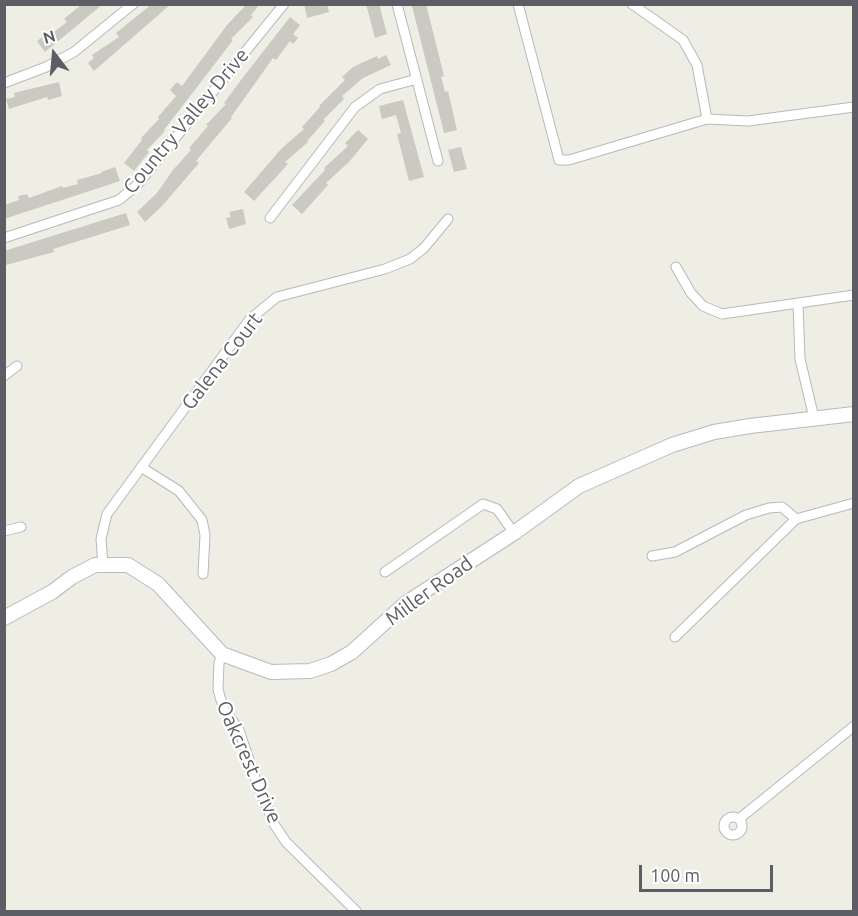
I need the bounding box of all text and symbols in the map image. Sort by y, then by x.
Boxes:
north arrow [24,24,84,84]
text: N [41,26,57,47]
street label: Country Valley Drive [118,43,254,199]
street label: Galena Court [177,308,267,414]
street label: Miller Road [381,551,477,631]
street label: Oakcrest Drive [211,697,287,827]
scale bar [642,853,776,891]
text: 100 m [650,865,700,885]

